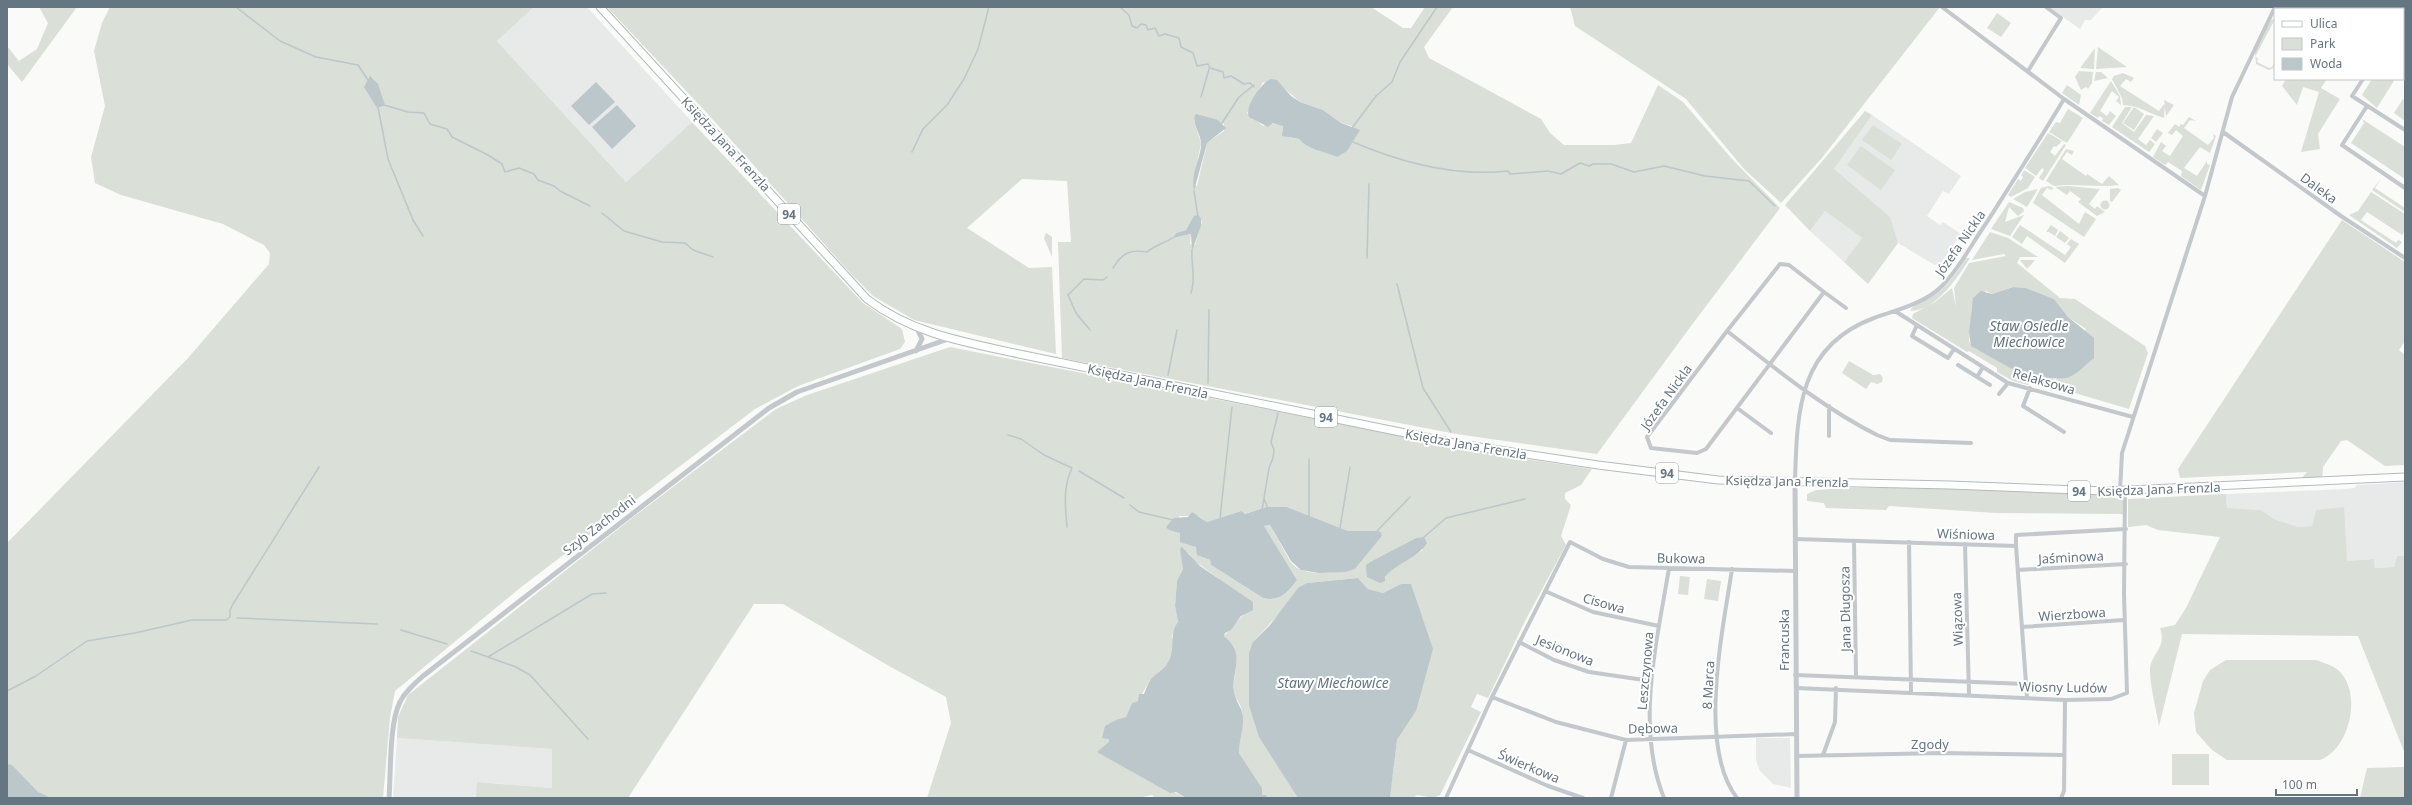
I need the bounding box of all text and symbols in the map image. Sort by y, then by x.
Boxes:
legend [2274,8,2404,80]
text: Ulica [2310,15,2337,32]
text: Park [2310,35,2336,52]
text: Woda [2310,55,2342,72]
street label: Księdza Jana Frenzla [677,93,775,195]
street label: Daleka [2297,168,2341,208]
road number: 94 [778,204,800,224]
street label: Józefa Nickla [1929,206,1989,281]
water label: Staw Osiedle Miechowice [1990,316,2068,351]
street label: Księdza Jana Frenzla [1086,359,1210,403]
street label: Józefa Nickla [1635,361,1696,435]
street label: Relaksowa [2011,363,2077,399]
road number: 94 [1315,407,1337,427]
street label: Księdza Jana Frenzla [1404,424,1528,464]
road number: 94 [1656,463,1678,483]
street label: Księdza Jana Frenzla [1725,471,1849,491]
street label: Księdza Jana Frenzla [2097,478,2221,500]
road number: 94 [2068,481,2090,501]
street label: Szyb Zachodni [559,491,639,559]
street label: Wiśniowa [1937,524,1995,544]
street label: Jaśminowa [2036,546,2104,568]
street label: Bukowa [1657,549,1705,567]
street label: Jana Długosza [1835,566,1855,654]
street label: Cisowa [1581,588,1627,618]
street label: Wiązowa [1947,592,1967,646]
street label: Wierzbowa [2038,603,2106,625]
street label: Francuska [1775,609,1793,671]
street label: Jesionowa [1531,629,1597,670]
street label: Leszczynowa [1633,631,1657,711]
street label: 8 Marca [1698,660,1718,710]
water label: Stawy Miechowice [1277,673,1389,692]
street label: Wiosny Ludów [2019,677,2108,697]
street label: Dębowa [1628,719,1678,737]
street label: Zgody [1911,735,1949,753]
street label: Świerkowa [1495,745,1563,787]
scale bar [2276,771,2357,797]
text: 100 m [2282,776,2317,793]

